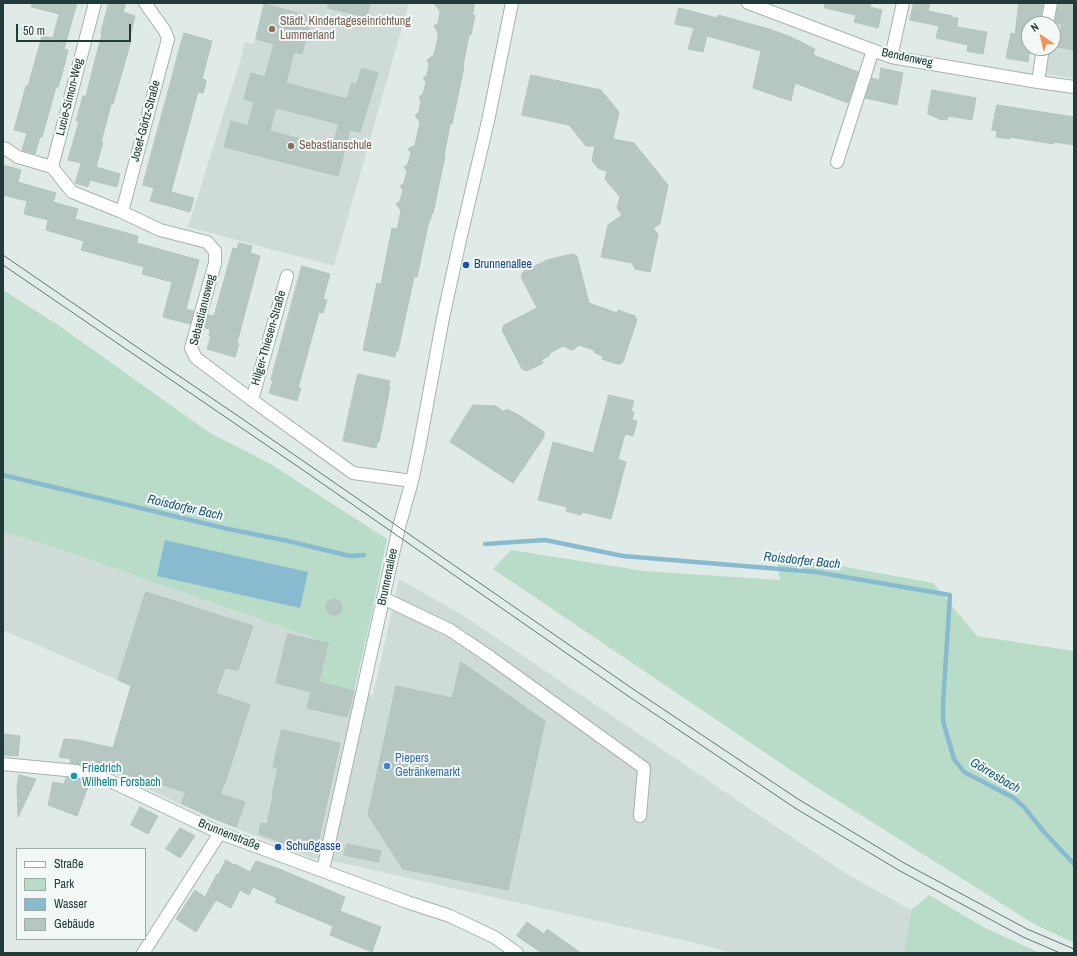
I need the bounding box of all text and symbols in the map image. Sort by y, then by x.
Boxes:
place label: Städt. Kindertageseinrichtung Lummerland [280,15,411,43]
scale bar [18,16,133,42]
north arrow [1021,16,1061,56]
text: N [1028,19,1041,35]
text: 50 m [23,23,45,39]
marker: Städt. Kindertageseinrichtung Lummerland [267,24,277,34]
street label: Bendenweg [880,46,934,70]
street label: Lucie-Simon-Weg [53,57,87,137]
street label: Josef-Görtz-Straße [128,79,164,163]
place label: Sebastianschule [299,139,372,153]
marker: Sebastianschule [286,141,296,151]
place label: Brunnenallee [474,258,532,272]
marker: Brunnenallee [461,260,471,270]
street label: Sebastianusweg [187,273,219,347]
street label: Hilger-Thiesen-Straße [249,289,289,387]
water label: Roisdorfer Bach [146,492,224,524]
street label: Brunnenallee [375,547,401,607]
water label: Roisdorfer Bach [763,549,841,573]
place label: Piepers Getränkemarkt [395,752,460,780]
water label: Görresbach [967,755,1023,797]
marker: Piepers Getränkemarkt [382,761,392,771]
place label: Friedrich Wilhelm Forsbach [82,762,161,790]
marker: Friedrich Wilhelm Forsbach [69,771,79,781]
street label: Brunnenstraße [196,816,262,854]
place label: Schußgasse [286,840,341,854]
marker: Schußgasse [273,842,283,852]
legend [16,848,146,940]
text: Straße [54,856,84,872]
text: Park [54,876,74,892]
text: Wasser [54,896,87,912]
text: Gebäude [54,916,95,932]

